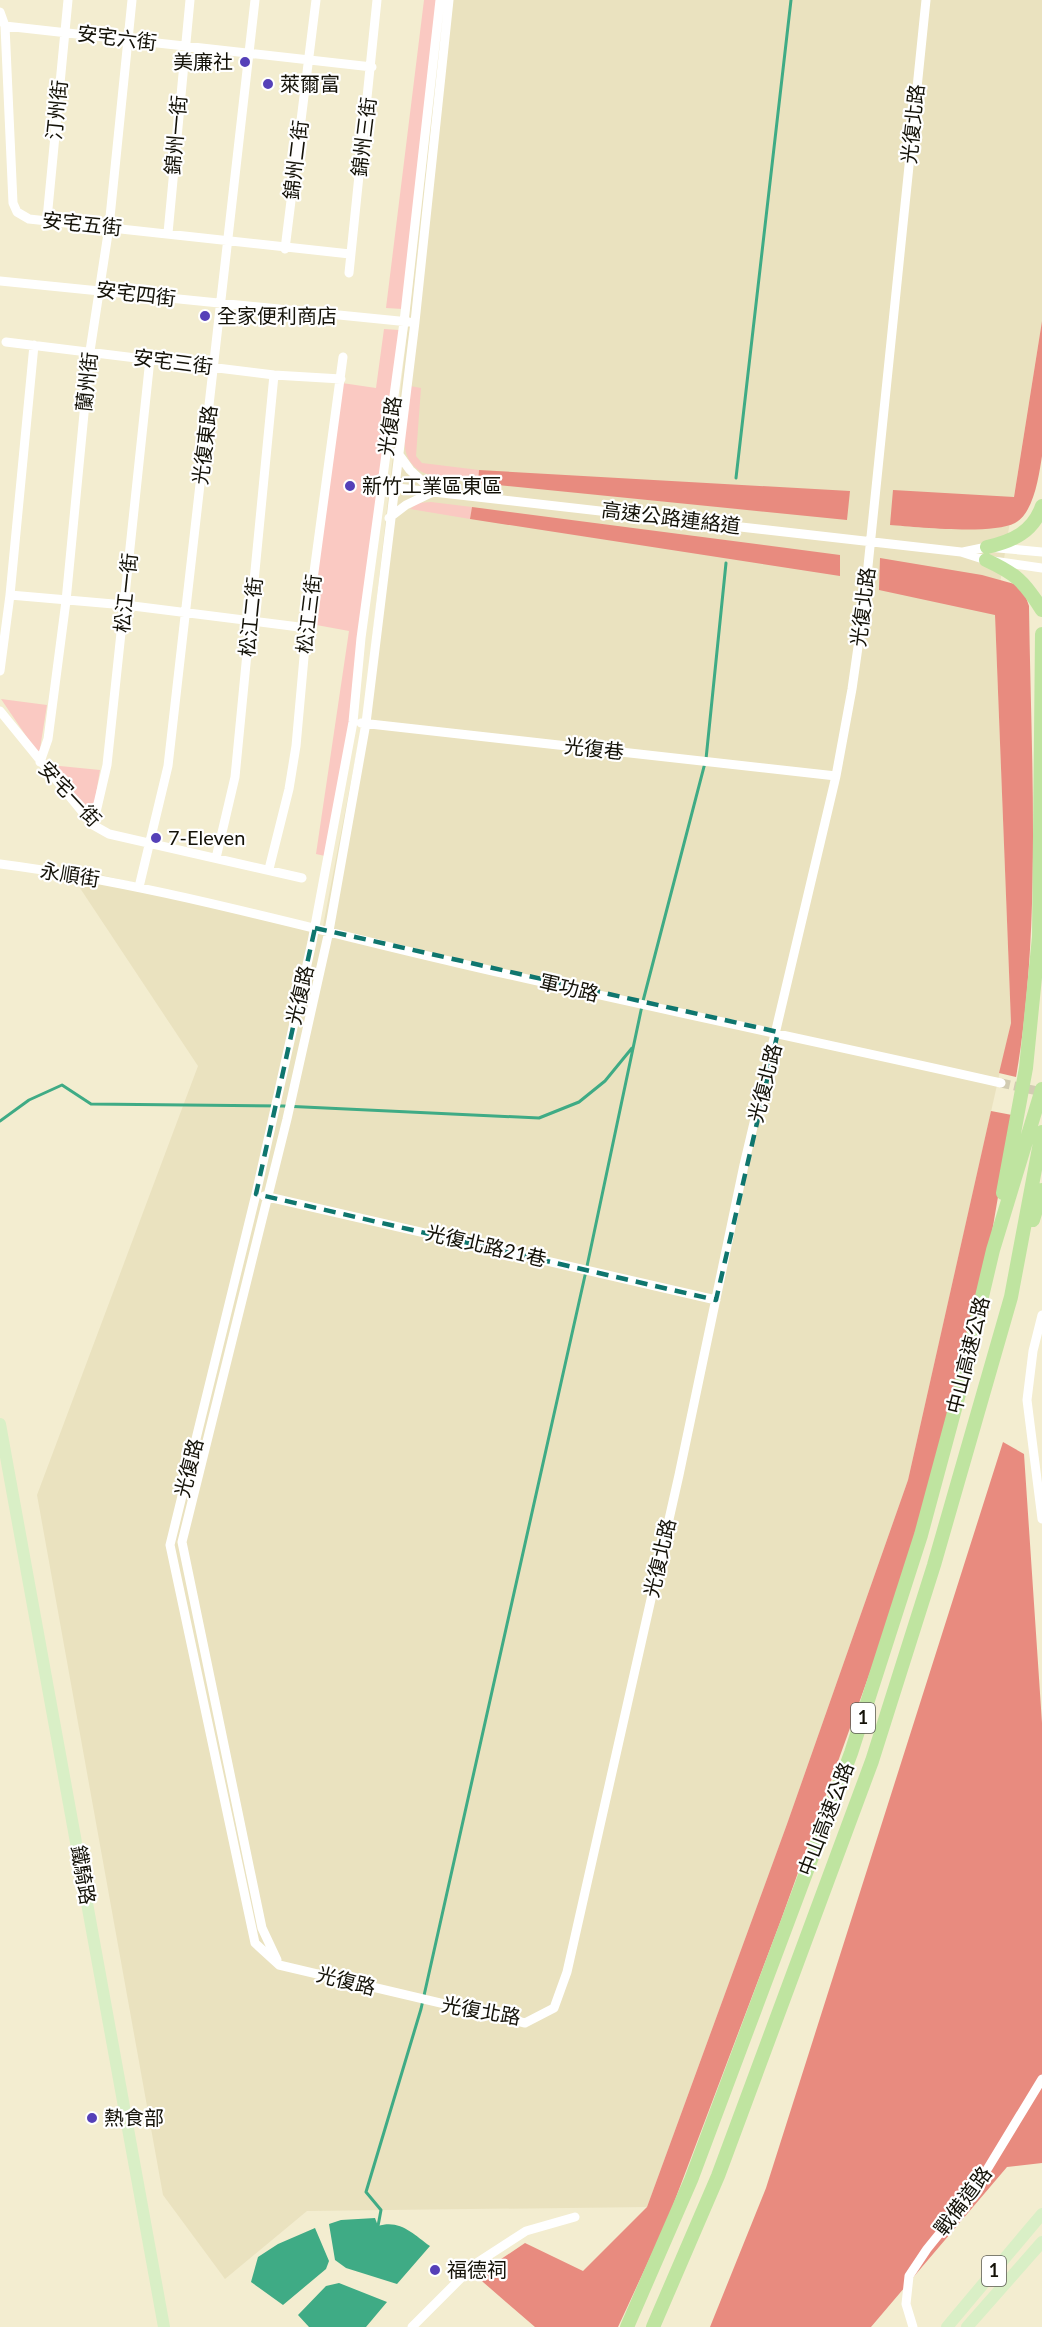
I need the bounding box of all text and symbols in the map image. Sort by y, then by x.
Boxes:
street label: 安宅六街 [76,20,158,54]
place label: 美廉社 [173,49,233,73]
marker: 美廉社 [238,55,252,69]
place label: 萊爾富 [280,71,340,95]
marker: 萊爾富 [261,77,275,91]
street label: 汀州街 [41,79,71,141]
street label: 光復北路 [896,83,928,165]
street label: 錦州一街 [160,94,190,176]
street label: 錦州三街 [346,96,380,178]
street label: 錦州二街 [278,119,312,201]
street label: 安宅五街 [41,207,123,239]
street label: 安宅四街 [95,276,177,310]
place label: 全家便利商店 [217,303,337,327]
marker: 全家便利商店 [198,309,212,323]
street label: 安宅三街 [132,344,214,378]
street label: 蘭州街 [71,351,101,413]
street label: 光復路 [373,394,405,457]
street label: 光復東路 [187,404,221,486]
place label: 新竹工業區東區 [362,473,502,497]
marker: 新竹工業區東區 [343,479,357,493]
street label: 高速公路連絡道 [600,497,742,537]
street label: 松江一街 [109,552,141,634]
street label: 光復北路 [845,566,879,648]
street label: 松江三街 [291,573,325,655]
street label: 松江二街 [234,576,266,658]
street label: 光復巷 [563,733,625,763]
street label: 安宅一街 [35,756,107,831]
place label: 7-Eleven [168,825,245,849]
marker: 7-Eleven [149,831,163,845]
street label: 永順街 [39,857,102,891]
street label: 光復路 [281,963,317,1027]
street label: 軍功路 [537,969,601,1005]
street label: 光復北路 [743,1041,785,1124]
street label: 光復北路21巷 [424,1219,549,1271]
street label: 中山高速公路 [941,1294,993,1416]
street label: 光復路 [169,1436,207,1500]
street label: 光復北路 [638,1516,680,1599]
road number: 1 [851,1703,875,1733]
street label: 中山高速公路 [792,1758,858,1879]
street label: 鐵騎路 [67,1843,101,1906]
street label: 光復路 [314,1961,378,1999]
street label: 光復北路 [440,1991,523,2029]
place label: 熱食部 [104,2105,164,2129]
marker: 熱食部 [85,2111,99,2125]
street label: 戰備道路 [929,2161,996,2240]
road number: 1 [982,2256,1006,2286]
place label: 福德祠 [447,2257,507,2281]
marker: 福德祠 [428,2263,442,2277]

